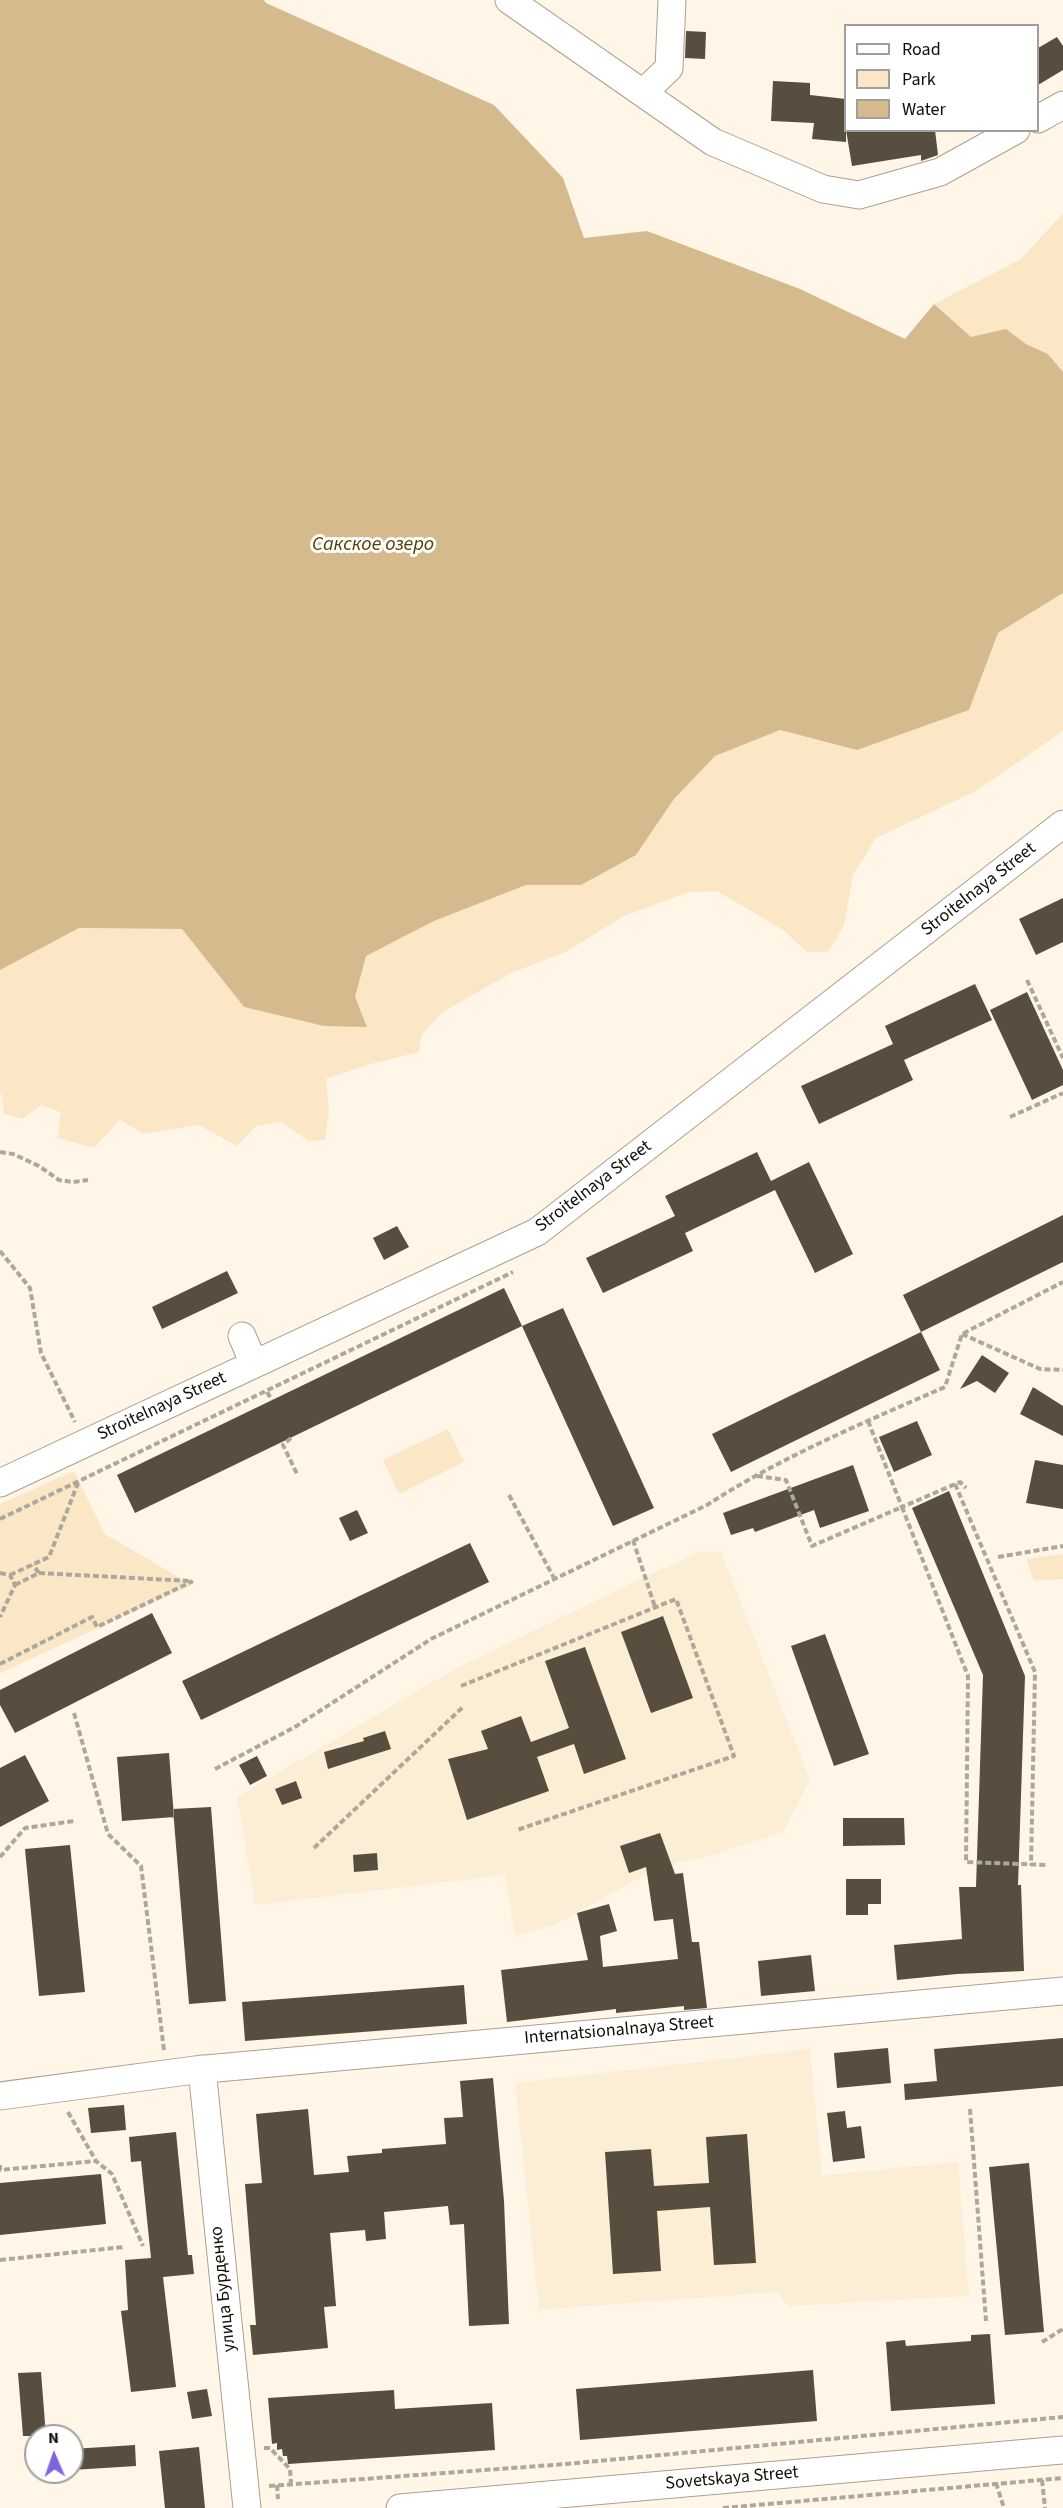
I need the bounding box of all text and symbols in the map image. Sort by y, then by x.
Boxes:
legend [844,24,1039,132]
text: Road [902,37,941,62]
text: Park [902,67,936,92]
text: Water [902,97,946,122]
water label: Сакское озеро [312,534,434,558]
street label: Stroitelnaya Street [917,839,1041,941]
street label: Stroitelnaya Street [532,1136,656,1238]
street label: Stroitelnaya Street [94,1368,230,1446]
street label: Internatsionalnaya Street [523,2012,715,2050]
street label: улица Бурденко [207,2225,241,2353]
north arrow [24,2424,84,2484]
text: N [48,2427,59,2449]
street label: Sovetskaya Street [665,2462,799,2496]

